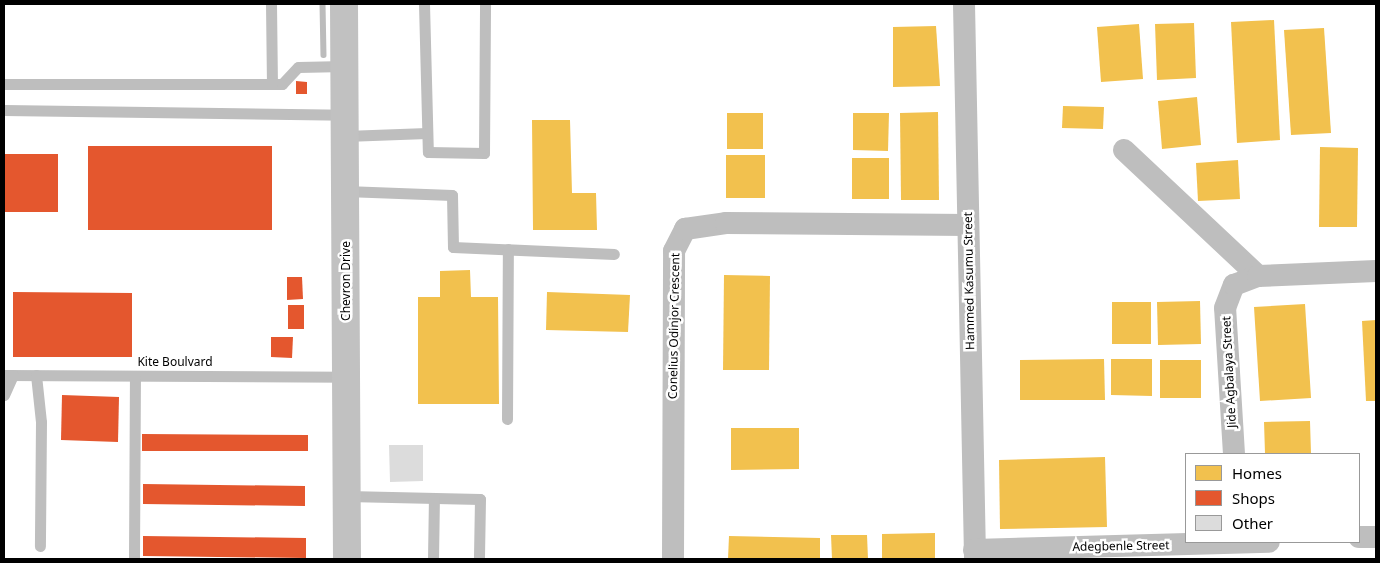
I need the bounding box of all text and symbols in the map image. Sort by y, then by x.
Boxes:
street label: Hammed Kasumu Street [961,212,977,350]
street label: Chevron Drive [339,241,353,321]
street label: Conelius Odinjor Crescent [666,253,682,399]
street label: Jide Agbalaya Street [1219,316,1239,428]
street label: Kite Boulvard [137,355,213,369]
legend [1185,453,1360,543]
text: Homes [1232,463,1282,483]
text: Shops [1232,488,1275,508]
text: Other [1232,513,1273,533]
street label: Adegbenle Street [1072,538,1170,554]

